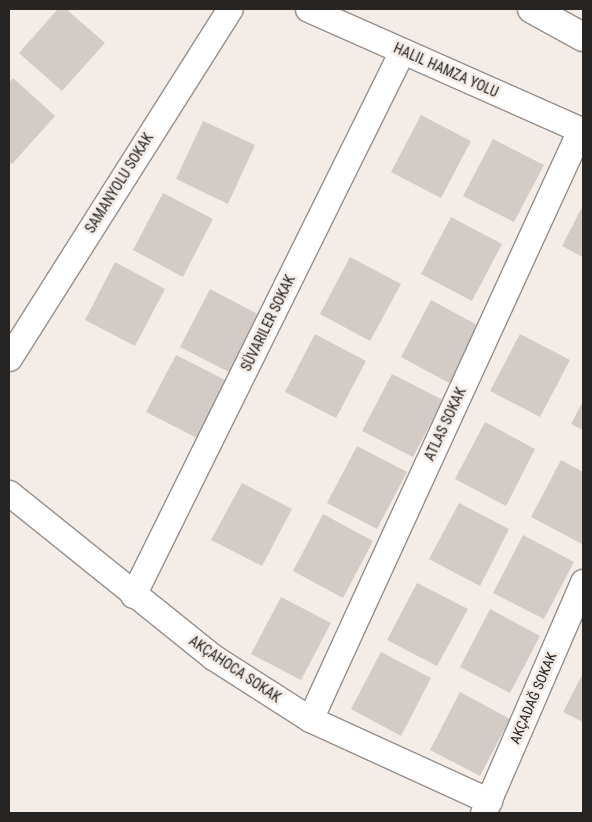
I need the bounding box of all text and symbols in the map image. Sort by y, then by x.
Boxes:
street label: HALIL HAMZA YOLU [391,39,501,101]
street label: SAMANYOLU SOKAK [82,130,156,236]
street label: SÜVARILER SOKAK [237,272,299,374]
street label: ATLAS SOKAK [421,385,469,463]
street label: AKÇAHOCA SOKAK [186,632,284,706]
street label: AKÇADAĞ SOKAK [506,650,560,746]

